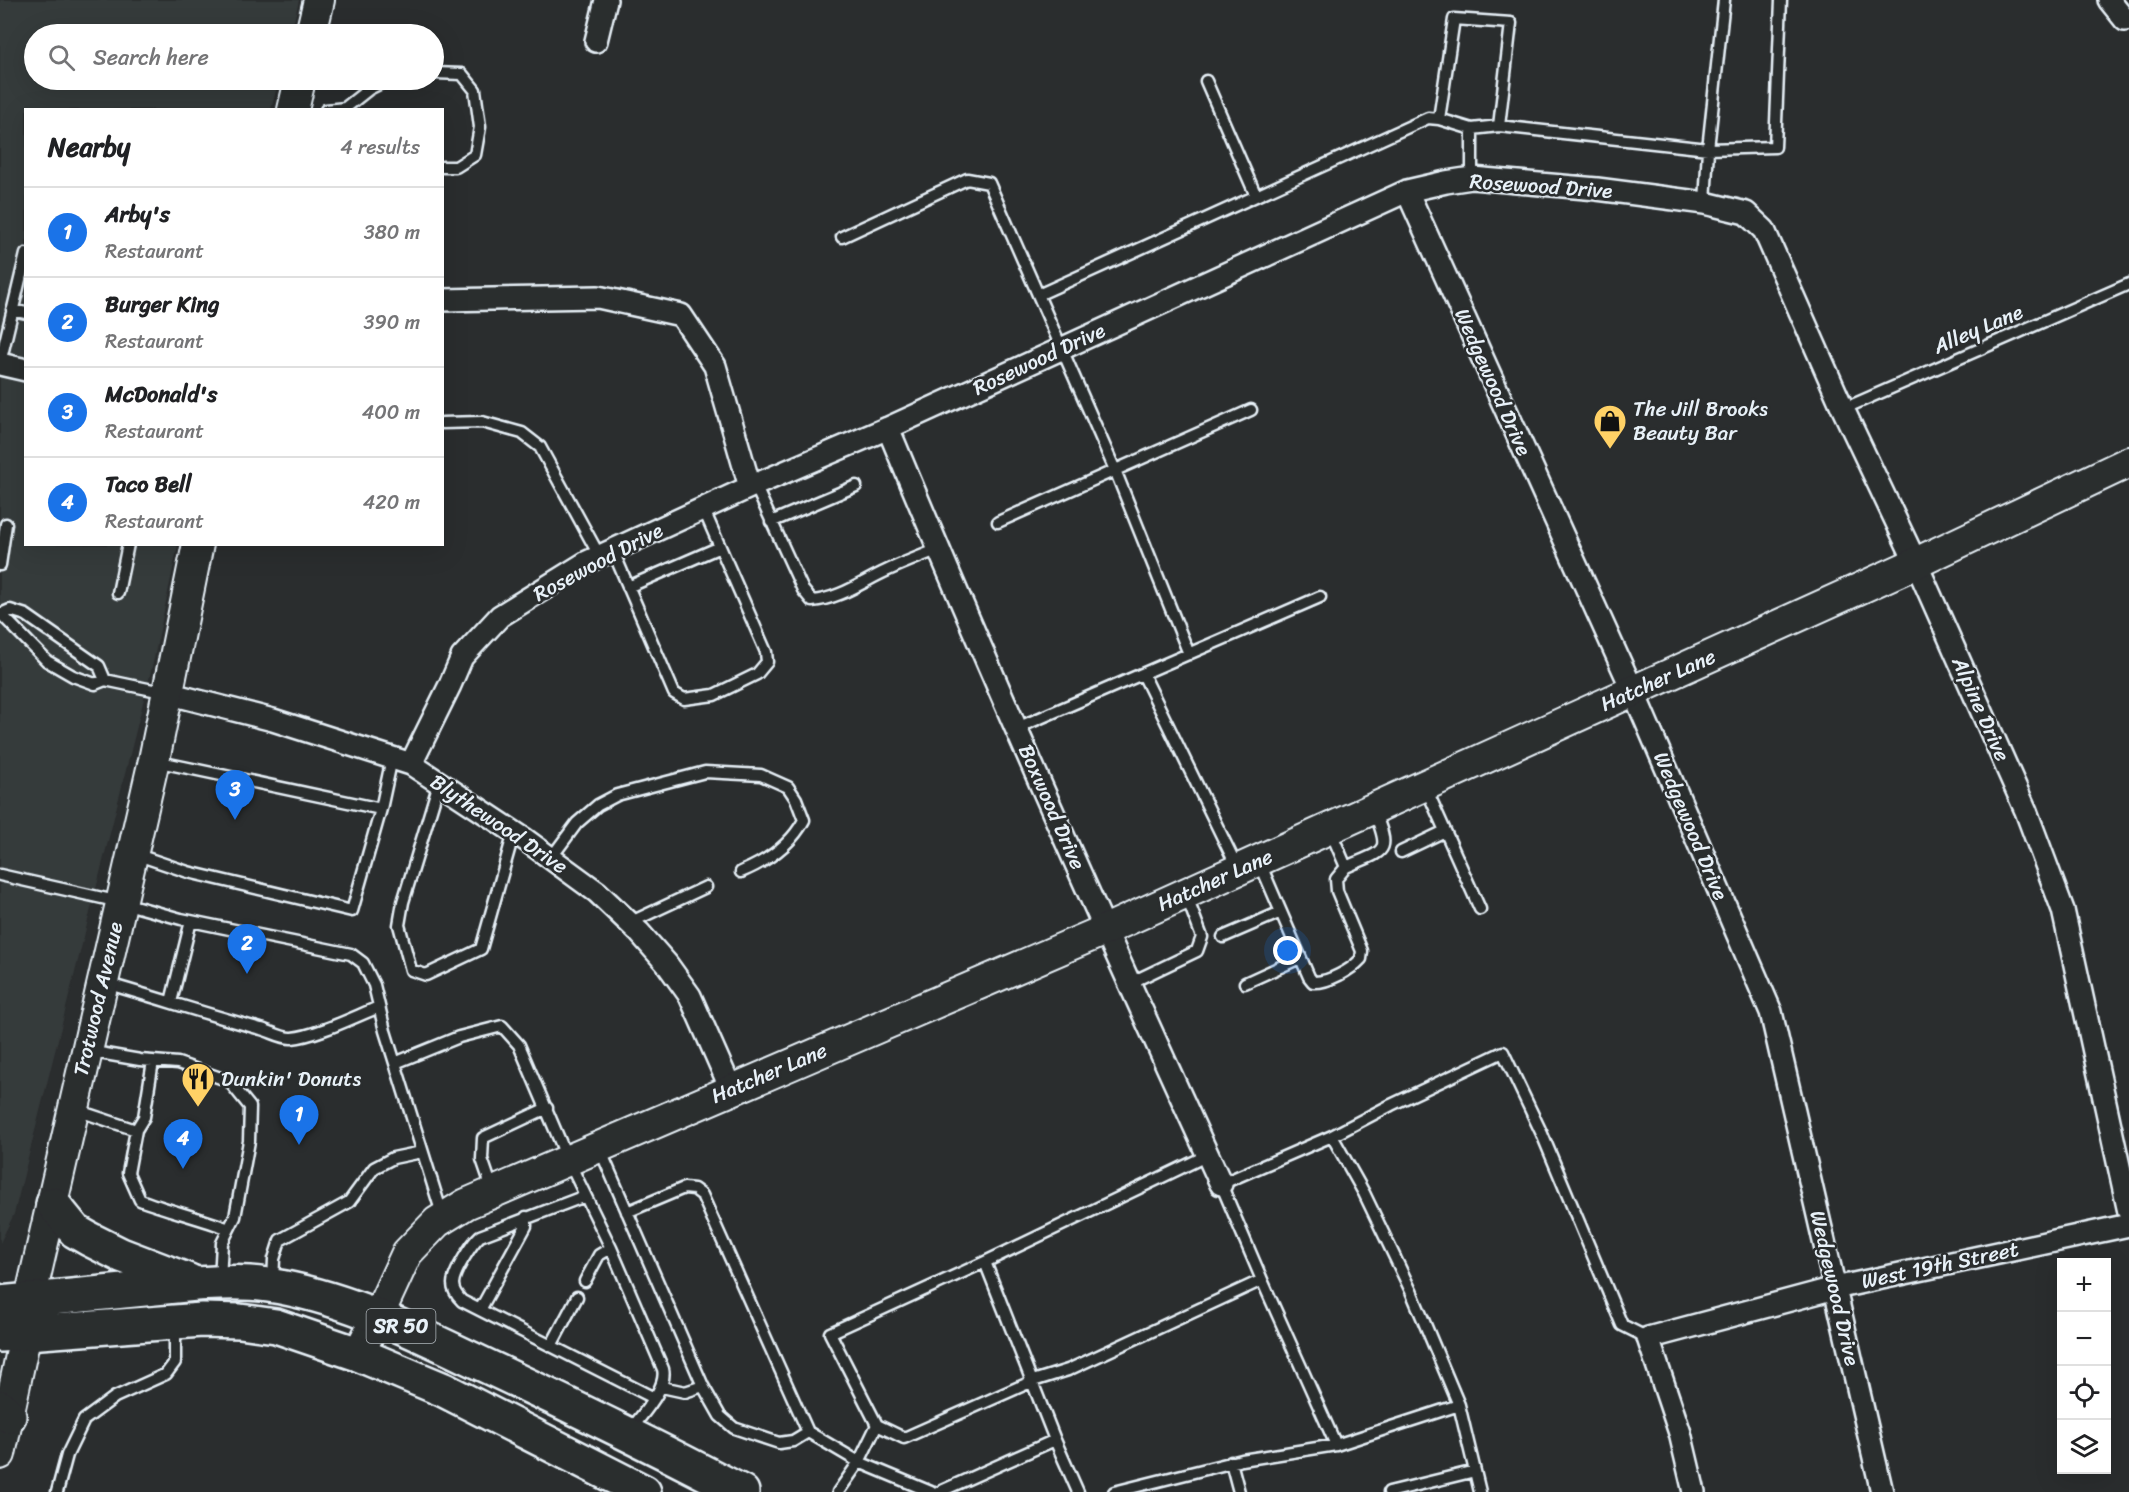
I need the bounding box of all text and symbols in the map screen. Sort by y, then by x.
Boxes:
search box [24,24,444,90]
text: Search here [93,38,209,77]
icon: search [45,41,78,74]
text: Nearby [48,124,130,170]
text: 4 results [340,130,420,165]
street label: Rosewood Drive [1468,162,1614,210]
text: Arby's [105,195,170,234]
text: 1 [63,215,72,250]
text: 380 m [364,215,420,250]
text: Restaurant [105,234,204,269]
text: Burger King [105,285,219,324]
street label: Alley Lane [1926,293,2029,365]
street label: Wedgewood Drive [1443,302,1543,462]
text: 2 [62,305,73,340]
text: 390 m [364,305,420,340]
street label: Rosewood Drive [966,312,1112,406]
text: Restaurant [105,324,204,359]
text: McDonald's [105,375,217,414]
place label: The Jill Brooks Beauty Bar [1633,390,1768,452]
text: 3 [62,395,73,430]
text: 400 m [362,395,420,430]
shop icon: The Jill Brooks Beauty Bar [1592,403,1628,450]
text: Restaurant [105,414,204,449]
text: Taco Bell [105,465,191,504]
text: 4 [61,485,74,520]
text: 420 m [363,485,420,520]
text: Restaurant [105,504,204,539]
street label: Rosewood Drive [526,512,670,612]
street label: Hatcher Lane [1594,637,1722,722]
street label: Alpine Drive [1940,649,2021,768]
street label: Boxwood Drive [1007,738,1097,876]
street label: Wedgewood Drive [1643,746,1739,906]
street label: Blythewood Drive [422,764,576,885]
pin: 3 [216,770,254,820]
street label: Hatcher Lane [1151,837,1279,922]
street label: Trotwood Avenue [62,918,134,1080]
pin: 2 [228,924,266,974]
your location [1273,936,1302,965]
street label: Hatcher Lane [705,1031,833,1115]
place label: Dunkin' Donuts [221,1060,362,1098]
restaurant icon: Dunkin' Donuts [180,1061,216,1108]
pin: 1 [280,1096,318,1145]
pin: 4 [164,1120,202,1169]
street label: Wedgewood Drive [1799,1207,1871,1369]
street label: West 19th Street [1858,1230,2022,1300]
map controls [2057,1258,2111,1474]
button: + [2057,1258,2111,1312]
road number: SR 50 [366,1309,436,1343]
button: − [2057,1312,2111,1366]
button: locate [2057,1366,2111,1420]
button: layers [2057,1420,2111,1474]

